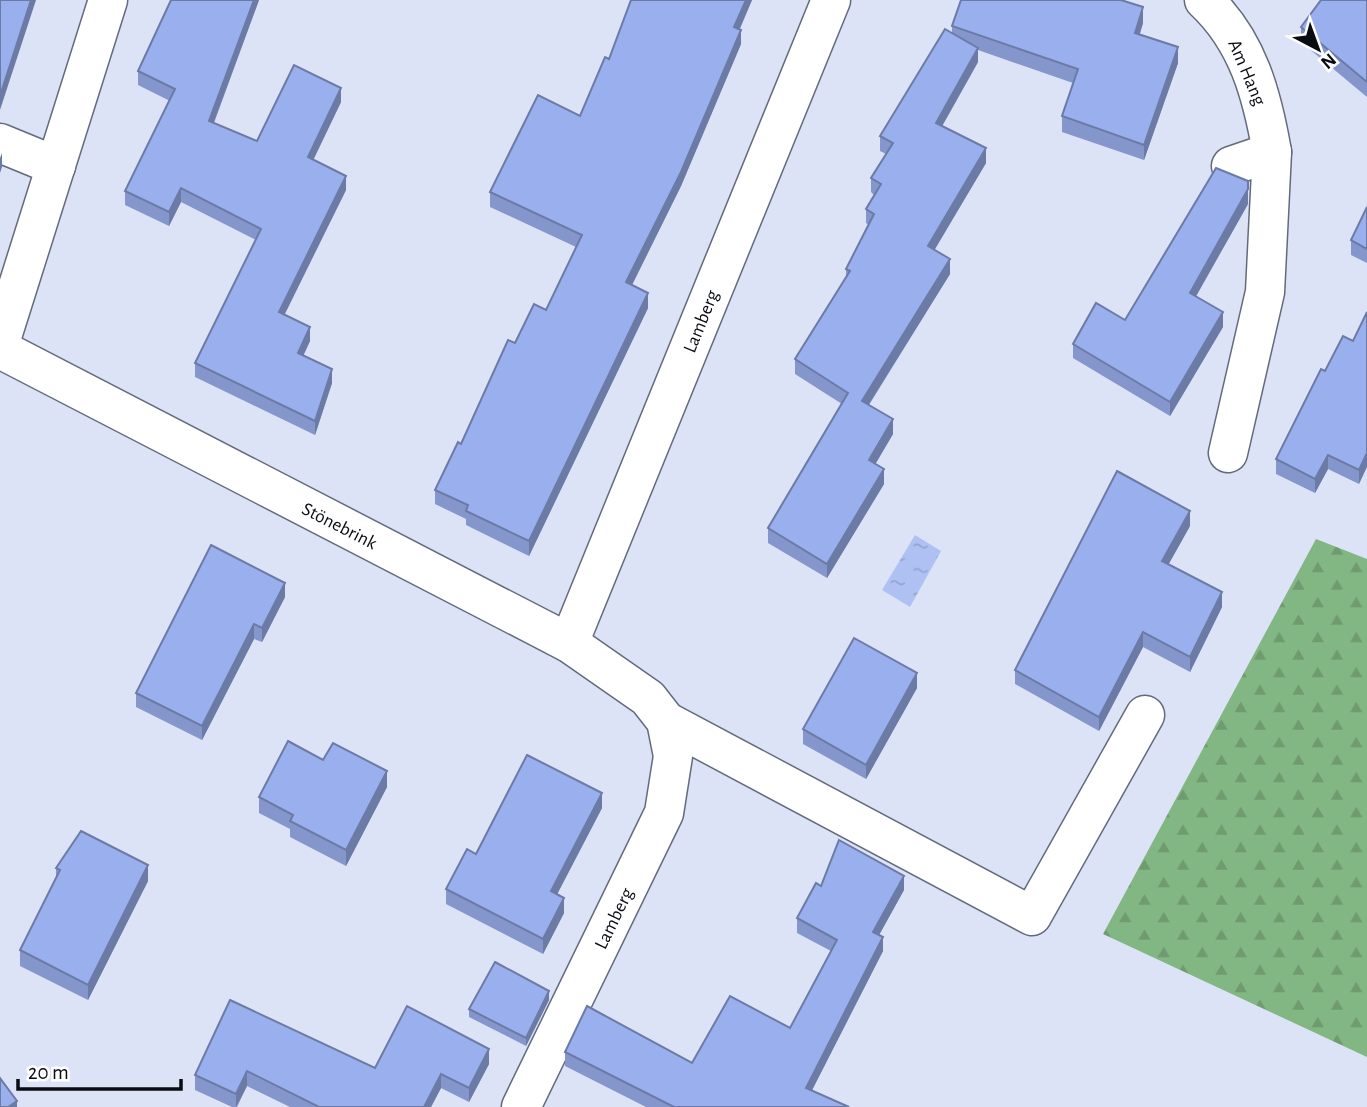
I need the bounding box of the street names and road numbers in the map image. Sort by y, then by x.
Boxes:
street label: Am Hang [1224,37,1269,109]
street label: Lamberg [680,287,723,356]
street label: Stönebrink [299,499,380,553]
street label: Lamberg [591,884,638,952]

